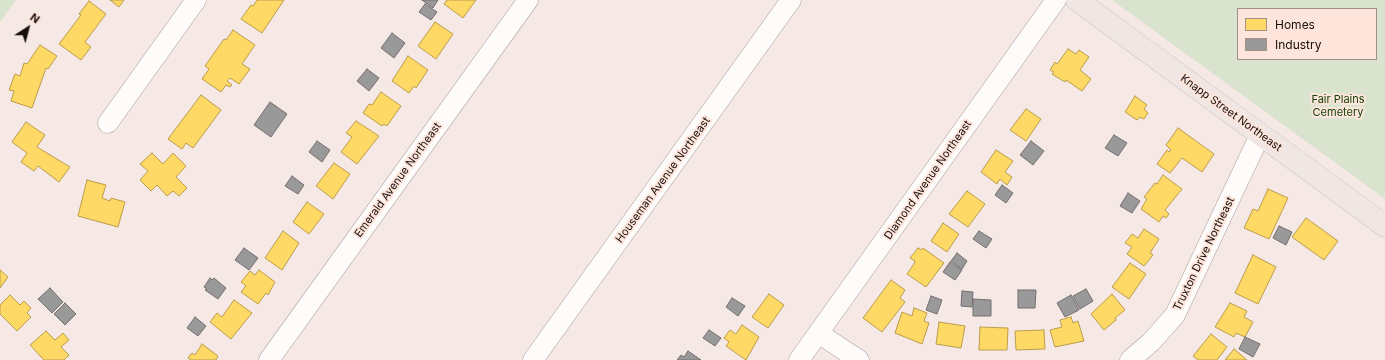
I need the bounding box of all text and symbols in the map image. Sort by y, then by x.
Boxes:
north arrow [8,8,48,48]
legend [1237,8,1377,60]
text: N [28,10,43,26]
text: Homes [1275,17,1315,32]
text: Industry [1275,37,1321,52]
street label: Knapp Street Northeast [1178,72,1284,154]
park label: Fair Plains Cemetery [1311,93,1365,119]
street label: Houseman Avenue Northeast [613,115,713,245]
street label: Diamond Avenue Northeast [882,118,974,242]
street label: Emerald Avenue Northeast [352,120,444,240]
street label: Truxton Drive Northeast [1171,195,1237,313]

